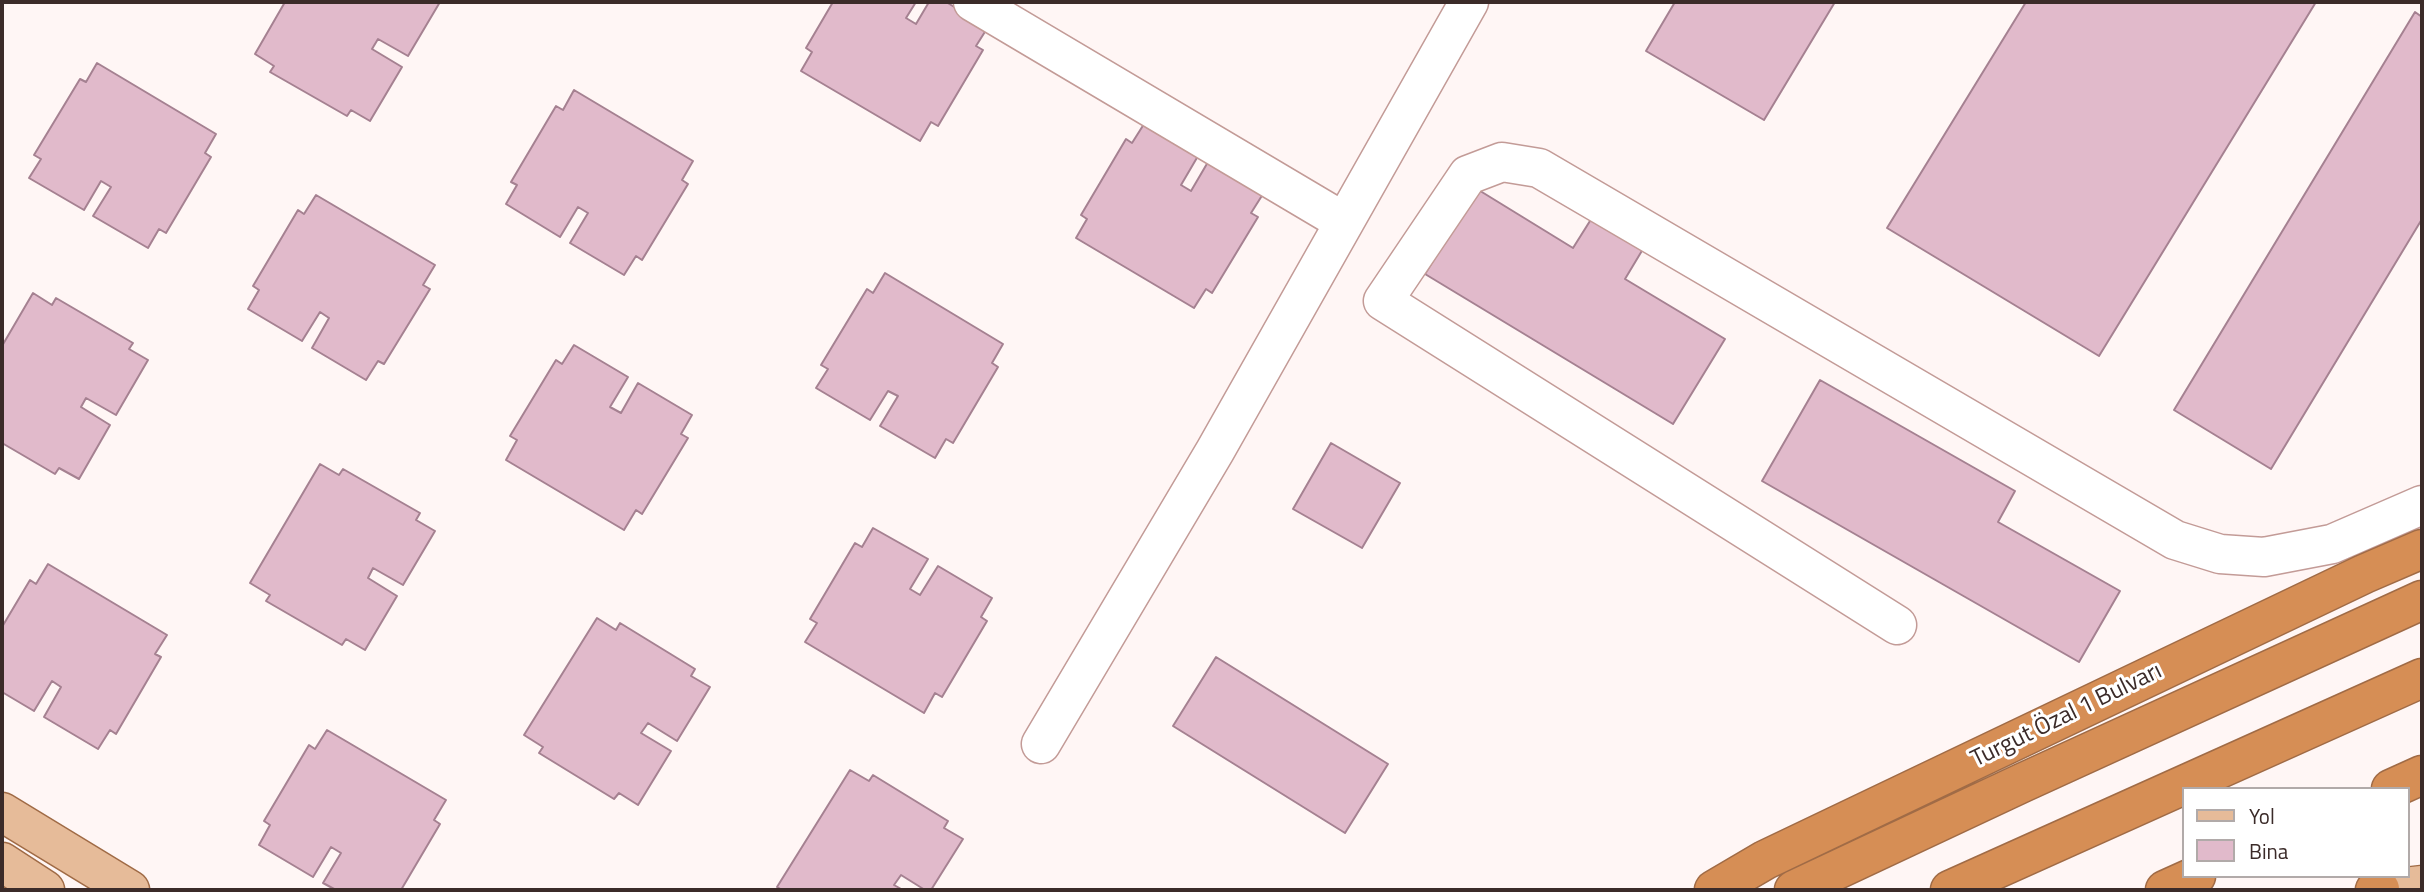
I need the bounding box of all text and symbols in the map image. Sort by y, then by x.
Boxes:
street label: Turgut Özal 1 Bulvarı [1967,657,2167,775]
legend [2182,787,2410,878]
text: Yol [2249,800,2275,832]
text: Bina [2249,835,2288,867]

